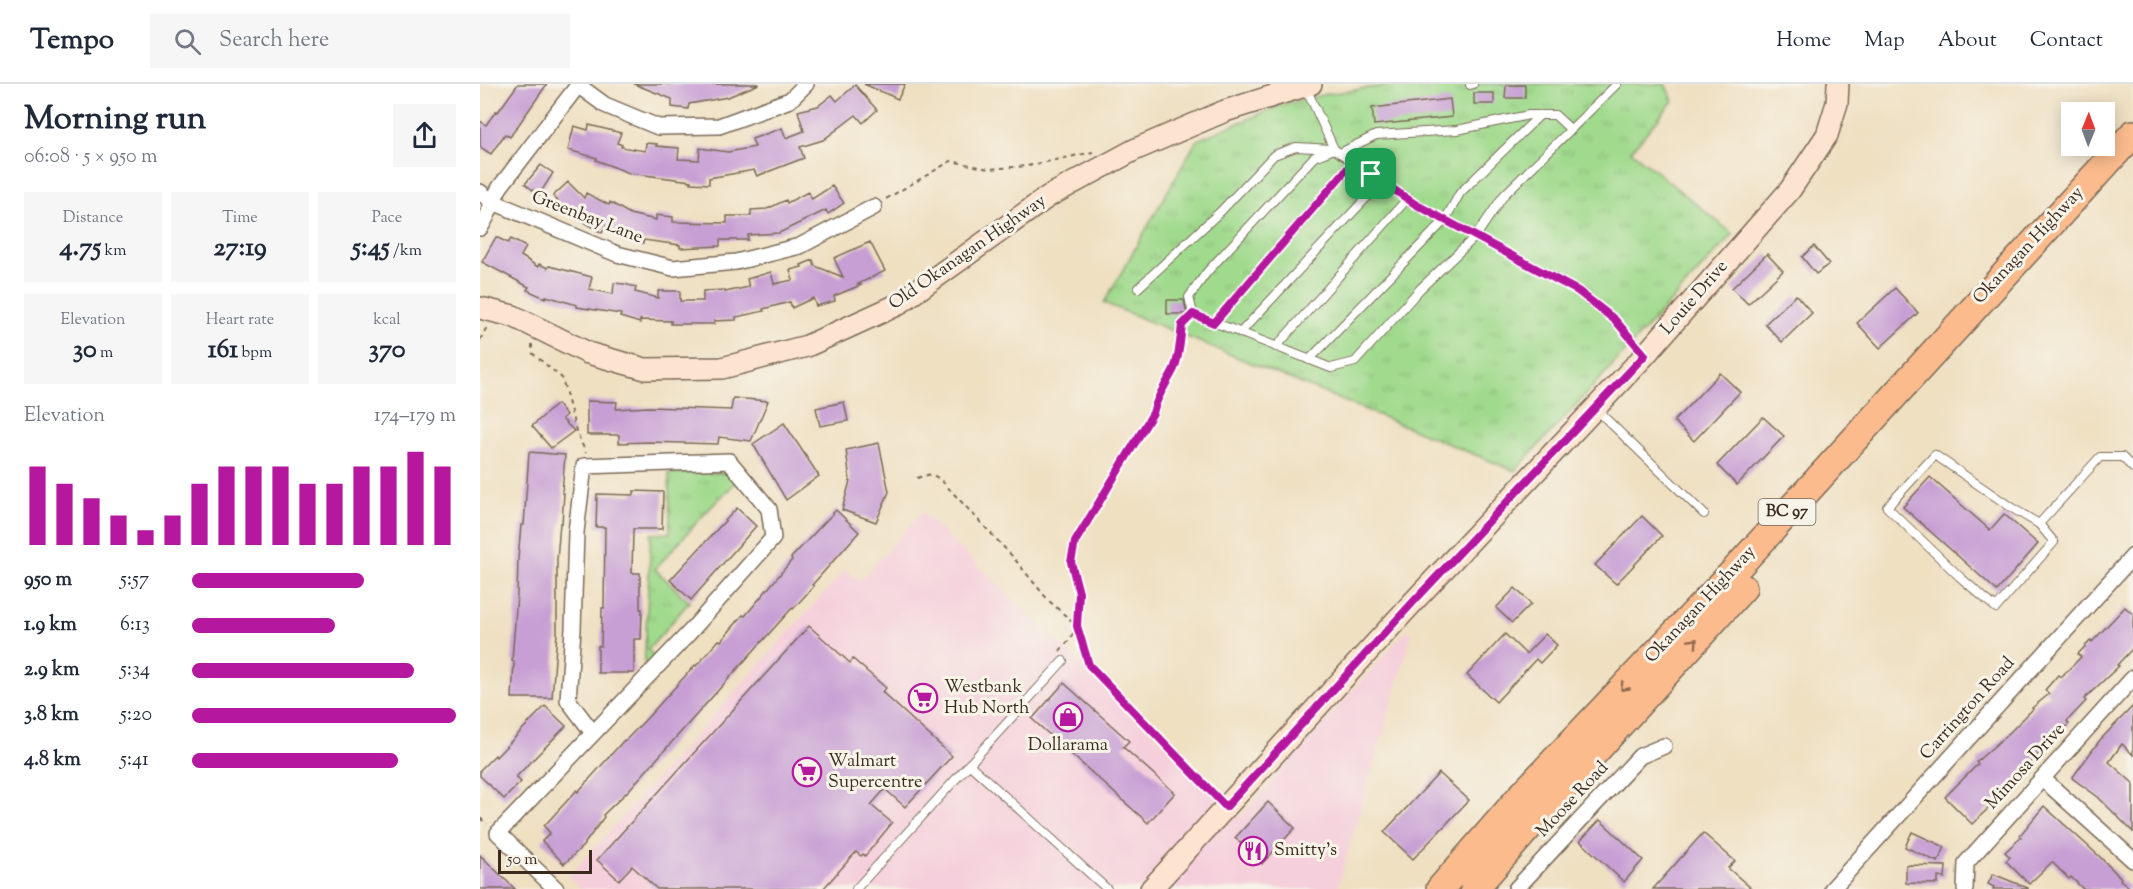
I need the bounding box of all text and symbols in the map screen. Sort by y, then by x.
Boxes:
search box [150,14,570,68]
text: Tempo [30,21,114,61]
icon: search [171,25,204,58]
text: Search here [219,25,329,57]
text: Home [1776,26,1831,56]
text: Map [1864,26,1905,56]
text: About [1938,26,1997,56]
text: Contact [2030,26,2103,56]
text: Morning run [24,96,206,144]
north arrow [2061,102,2115,156]
map controls [2061,102,2115,156]
button: share [393,104,456,167]
text: 06:08 · 5 × 950 m [24,143,158,172]
pin [1345,148,1396,199]
icon: arrive [1354,157,1387,190]
street label: Okanagan Highway [1967,181,2091,311]
street label: Greenbay Lane [528,185,646,251]
street label: Old Okanagan Highway [884,189,1052,317]
text: Distance [63,207,123,230]
text: Time [222,207,258,230]
text: Pace [372,207,402,230]
text: 4.75 [60,230,101,267]
text: 27:19 [213,230,267,267]
text: 5:45 [352,230,390,267]
text: km [101,240,126,263]
text: /km [390,240,422,263]
street label: Louie Drive [1655,255,1735,341]
text: Elevation [61,309,125,332]
text: Heart rate [206,309,274,332]
text: kcal [373,309,401,332]
text: 30 [73,332,97,369]
text: 161 [208,332,238,369]
text: 370 [369,332,405,369]
text: m [97,342,113,365]
text: bpm [238,342,272,365]
text: Elevation [24,402,105,431]
text: 174–179 m [374,402,456,431]
road number: BC 97 [1758,499,1816,525]
street label: Okanagan Highway [1639,540,1763,670]
text: 950 m [24,566,72,595]
text: 5:57 [120,566,149,595]
text: 1.9 km [24,611,77,640]
text: 6:13 [120,611,150,640]
one-way arrow [1687,638,1698,648]
street label: Carrington Road [1914,652,2022,766]
text: 2.9 km [24,656,79,685]
text: 5:34 [120,656,150,685]
place label: Westbank Hub North [944,675,1030,722]
one-way arrow [1620,680,1631,690]
supermarket icon: Westbank Hub North [907,682,939,714]
text: 3.8 km [24,701,79,730]
text: 5:20 [120,701,152,730]
shop icon: Dollarama [1052,701,1084,733]
street label: Mimosa Drive [1980,718,2072,816]
place label: Dollarama [1028,733,1108,759]
text: 4.8 km [24,746,81,775]
text: 5:41 [120,746,149,775]
place label: Walmart Supercentre [828,749,923,796]
supermarket icon: Walmart Supercentre [791,756,823,788]
street label: Moose Road [1531,756,1615,844]
restaurant icon: Smitty's [1237,835,1269,867]
place label: Smitty's [1274,838,1337,864]
scale bar [498,847,592,874]
text: 50 m [507,849,538,872]

